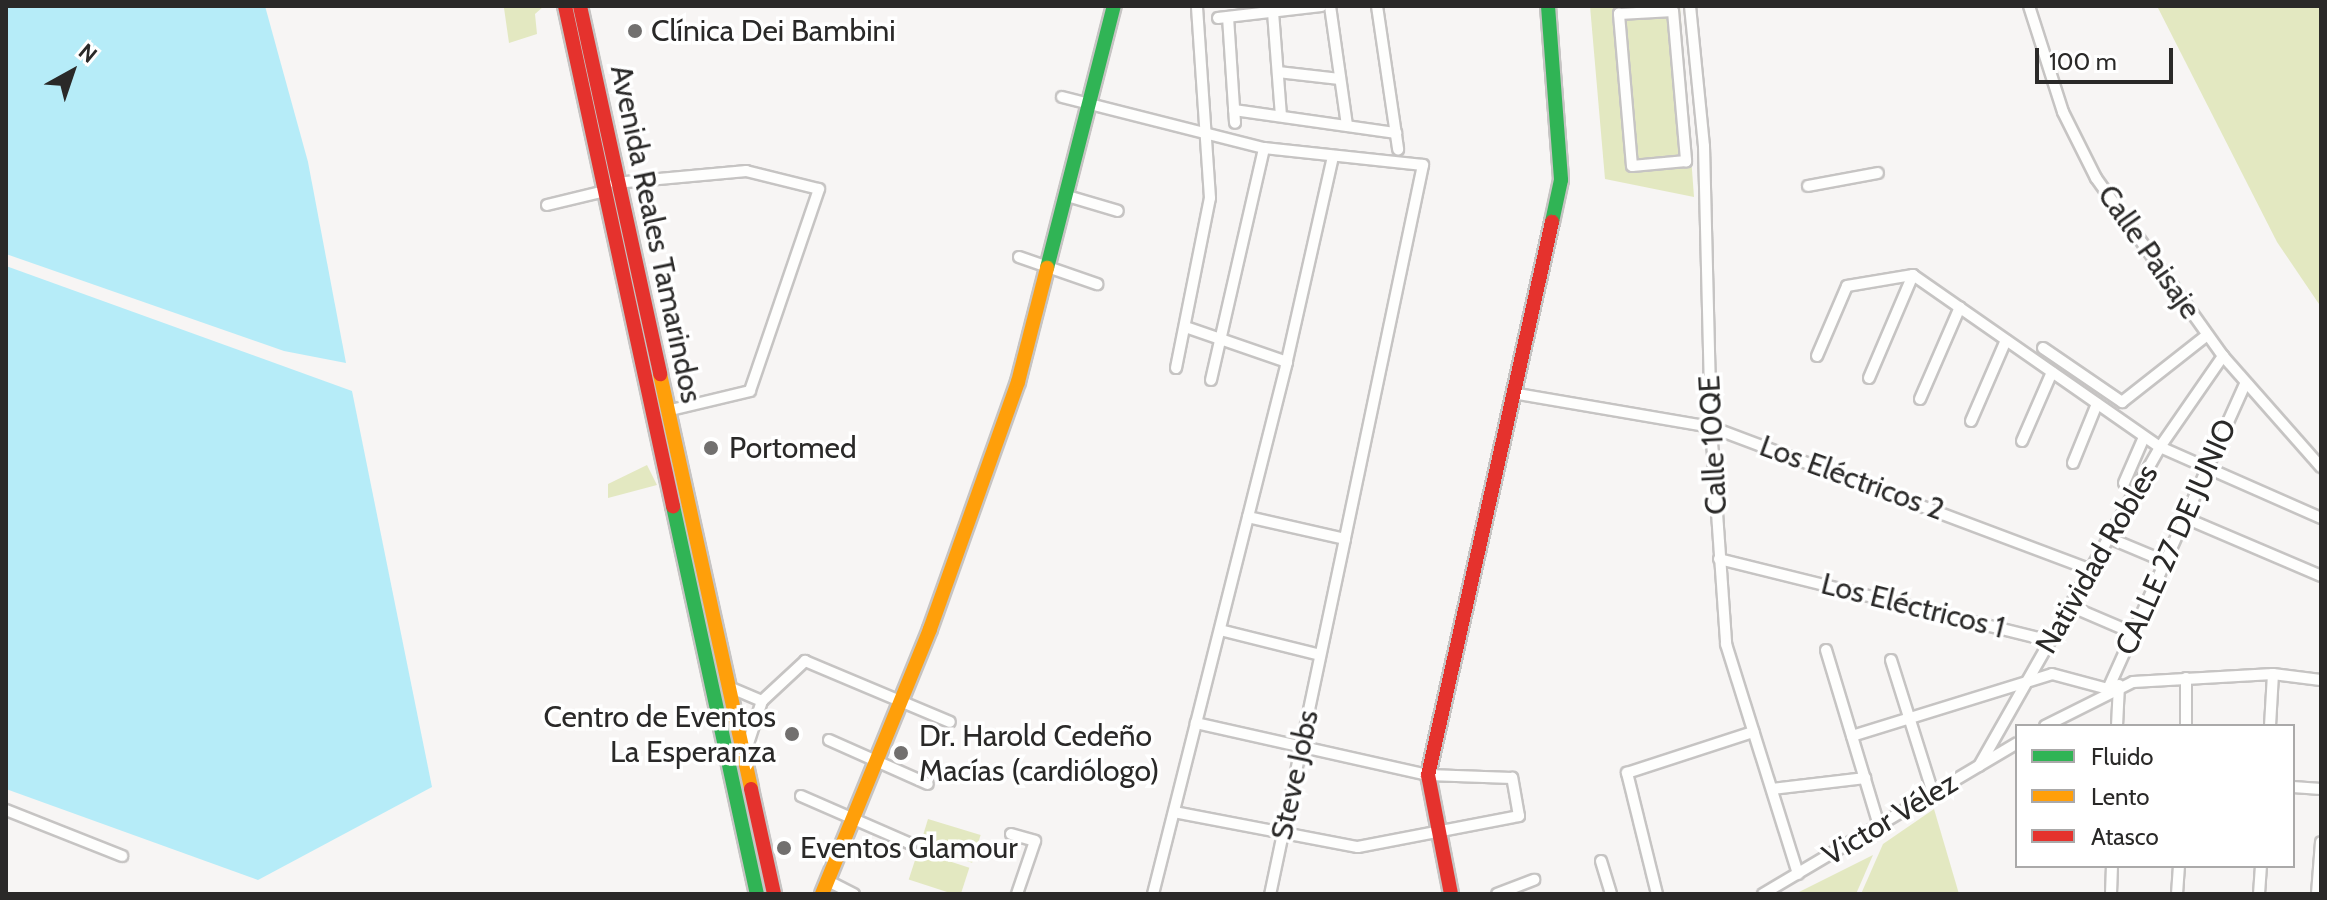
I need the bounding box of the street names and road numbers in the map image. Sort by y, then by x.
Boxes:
street label: Avenida Reales Tamarindos [603,62,709,406]
street label: Calle Paisaje [2090,178,2208,326]
street label: Calle 10QE [1691,374,1735,516]
street label: CALLE 27 DE JUNIO [2108,413,2244,661]
street label: Los Eléctricos 2 [1755,428,1949,528]
street label: Natividad Robles [2028,458,2166,660]
street label: Los Eléctricos 1 [1818,566,2008,646]
street label: Steve Jobs [1264,707,1326,843]
street label: Victor Vélez [1816,765,1964,873]

